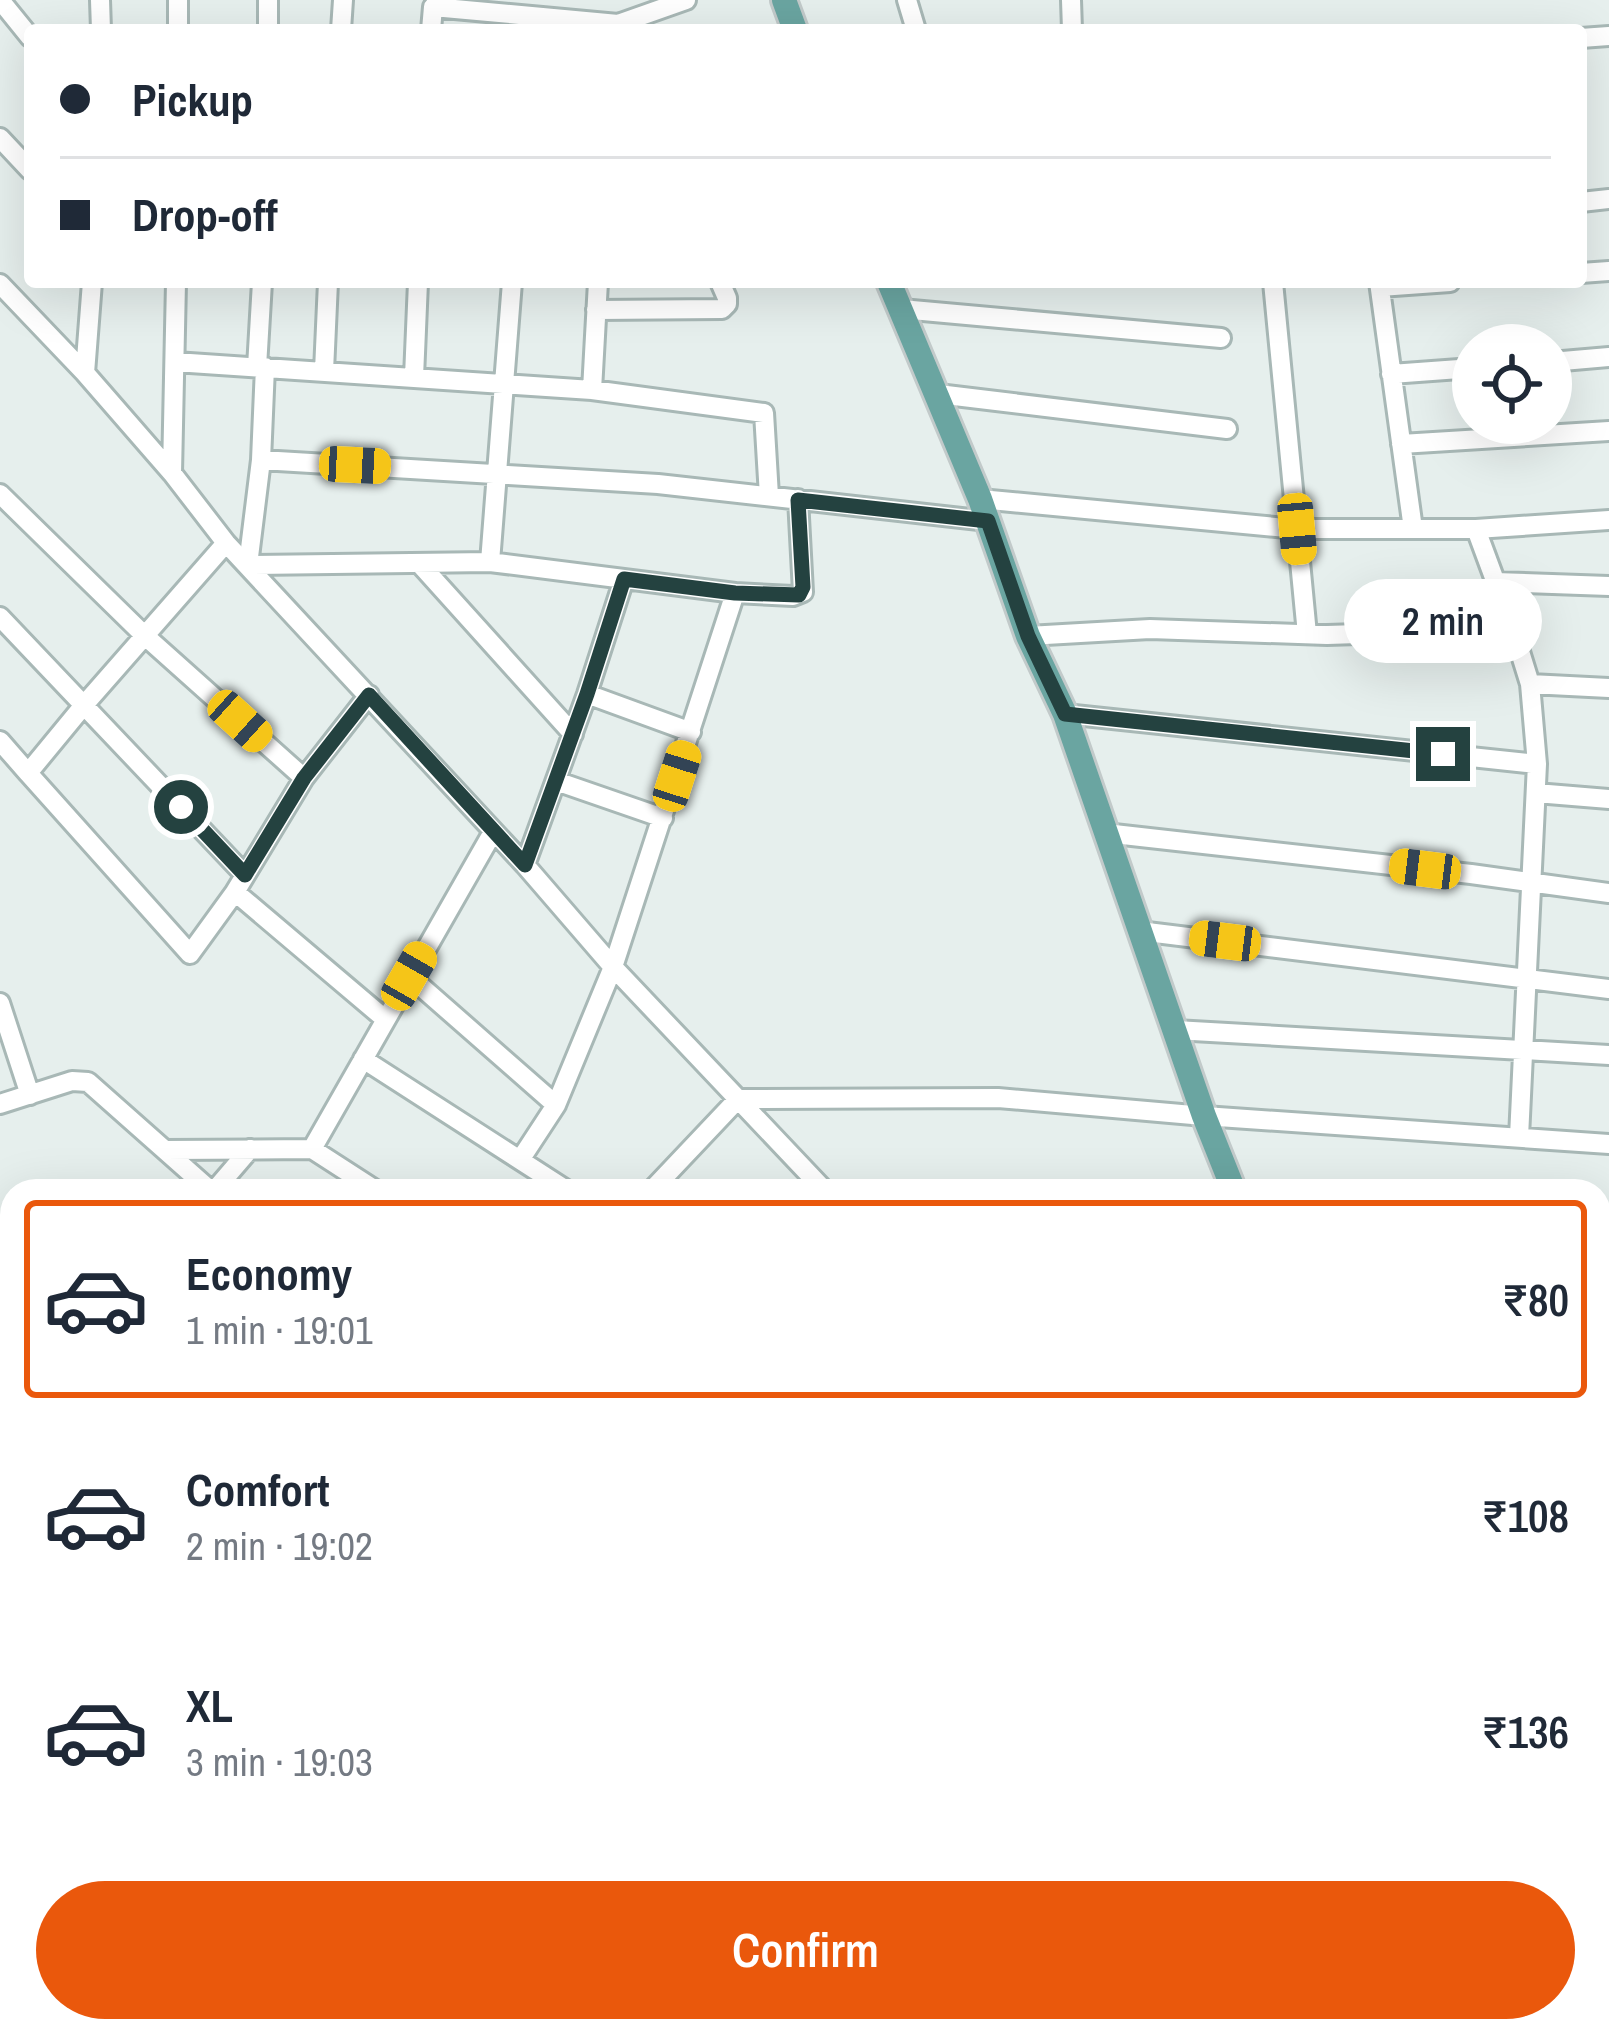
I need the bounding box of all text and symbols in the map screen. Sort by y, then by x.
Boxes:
text: Pickup [132,69,253,130]
text: Drop-off [132,184,278,245]
map controls [1452,324,1572,444]
button: locate [1452,324,1572,444]
car [318,445,392,485]
car [1276,492,1318,566]
callout: 2 min [1344,580,1542,664]
text: 2 min [1402,595,1484,647]
car [201,684,279,758]
route end [1416,727,1470,781]
car [649,736,705,816]
route start [154,780,208,834]
car [1387,847,1463,891]
car [1187,919,1263,963]
car [375,936,443,1016]
text: Economy [186,1243,352,1304]
icon: car [42,1245,150,1353]
text: ₹80 [1502,1269,1569,1330]
text: 1 min · 19:01 [186,1304,373,1356]
text: Comfort [186,1459,329,1520]
icon: car [42,1461,150,1569]
text: ₹108 [1482,1485,1569,1546]
text: 2 min · 19:02 [186,1520,373,1572]
text: XL [186,1675,233,1736]
icon: car [42,1677,150,1785]
text: ₹136 [1482,1701,1569,1762]
text: 3 min · 19:03 [186,1736,373,1788]
button: Confirm [36,1881,1575,2019]

